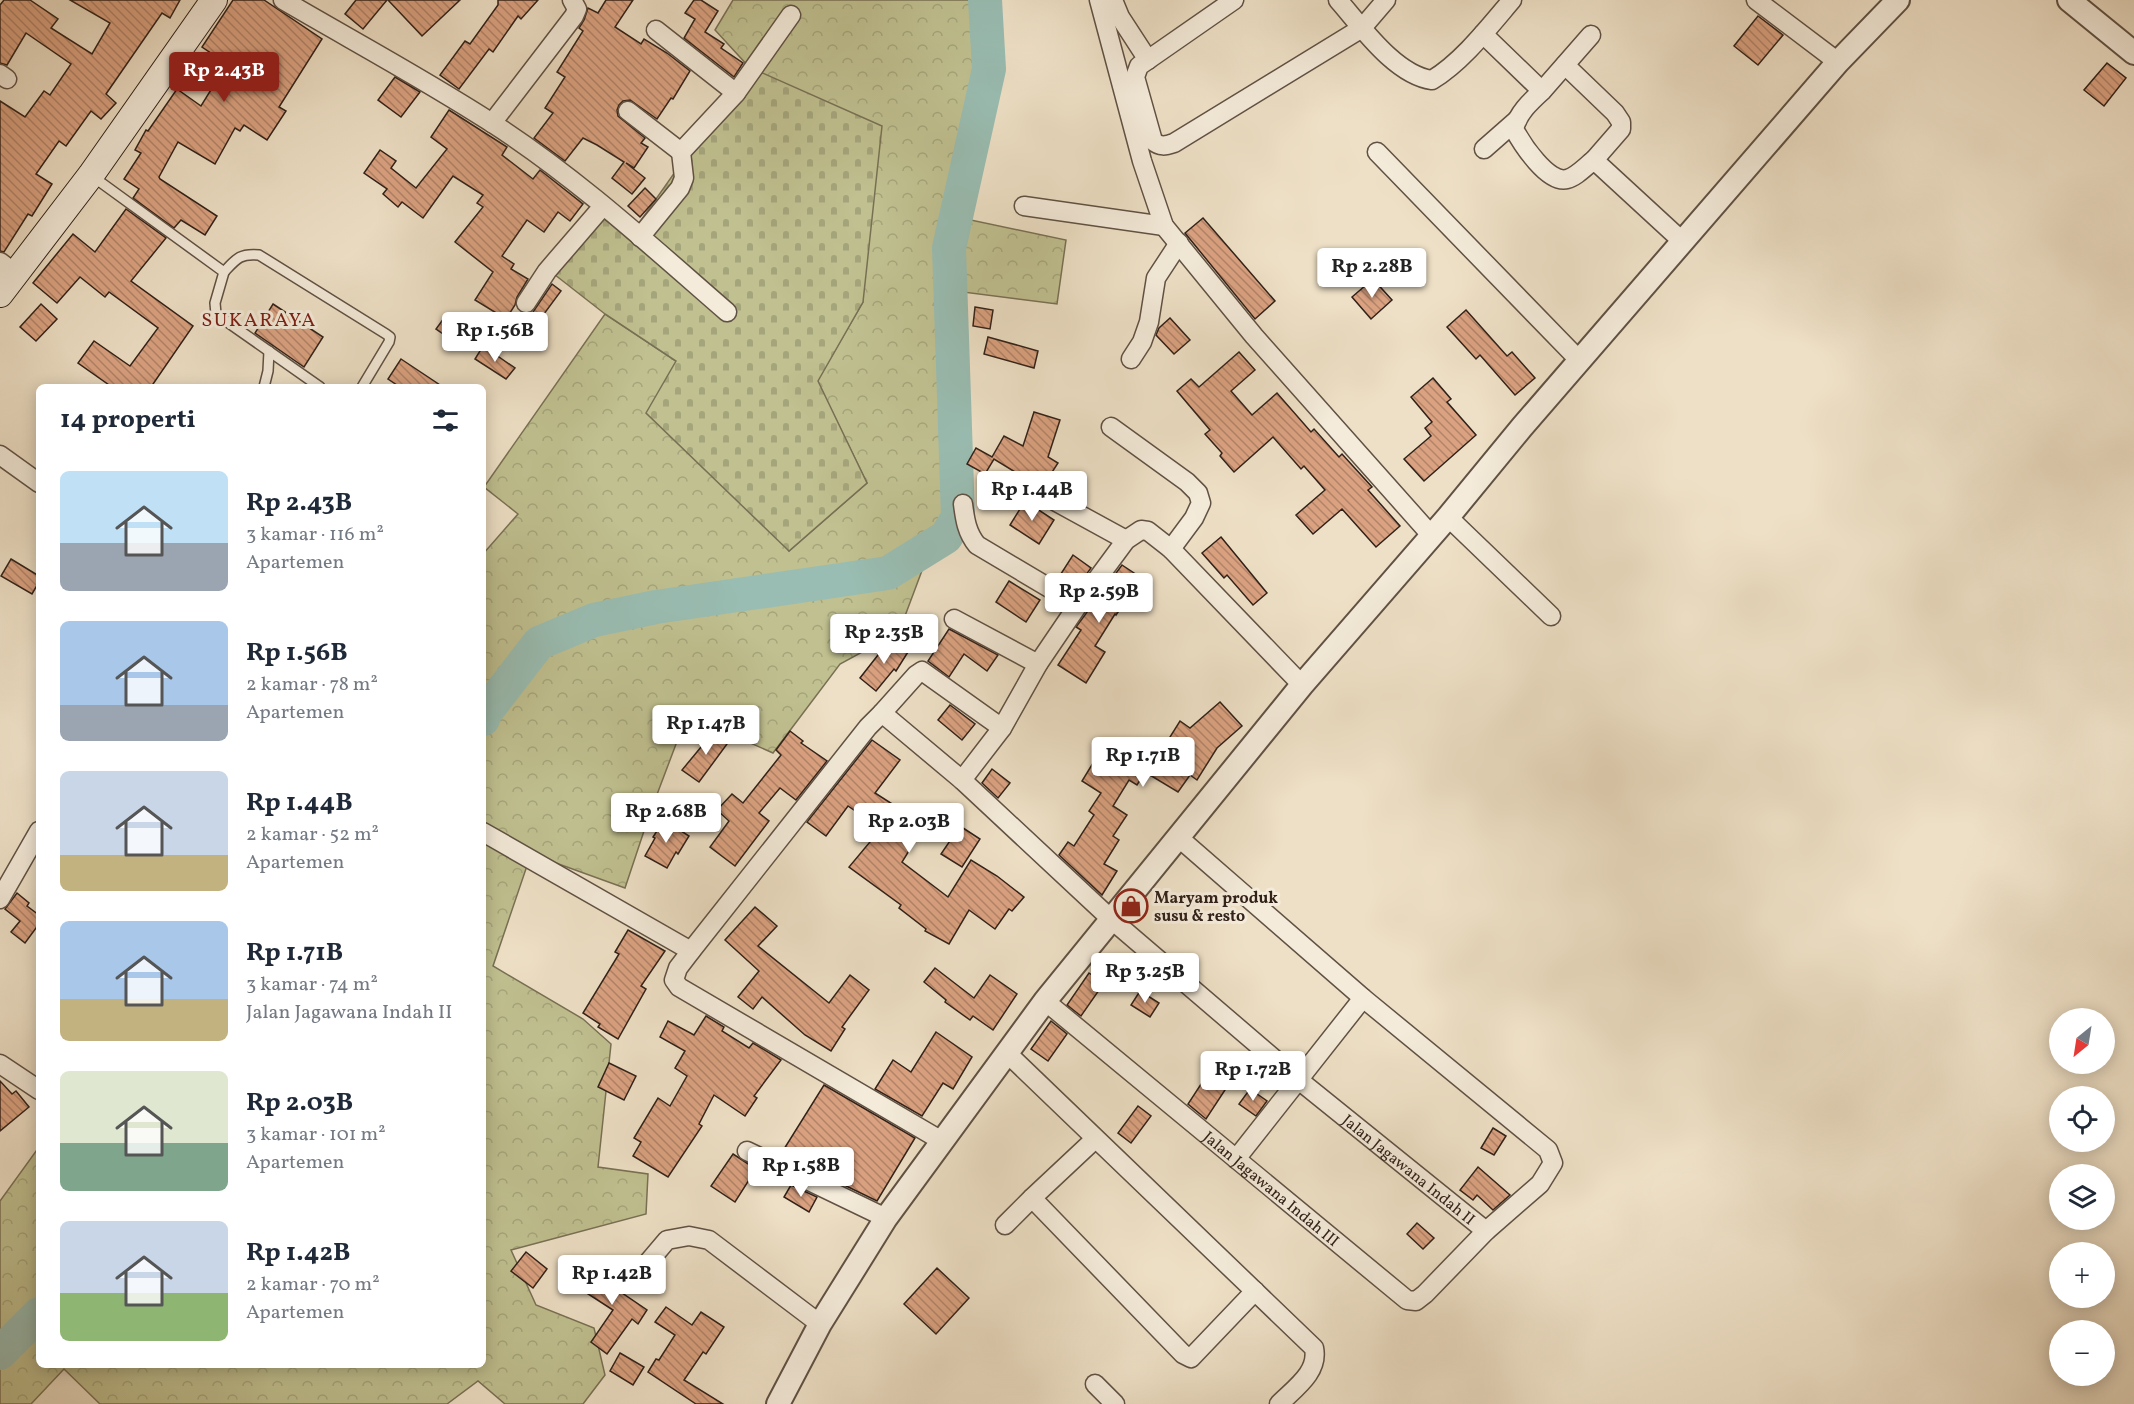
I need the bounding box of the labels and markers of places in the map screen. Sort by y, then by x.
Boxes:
pin: Rp 2.43B [162,52,286,103]
pin: Rp 2.28B [1310,248,1434,299]
pin: Rp 1.56B [433,312,557,363]
pin: Rp 1.44B [970,471,1094,522]
pin: Rp 2.59B [1037,573,1161,624]
pin: Rp 2.35B [822,614,946,665]
pin: Rp 1.47B [644,705,768,756]
pin: Rp 1.71B [1081,737,1205,788]
pin: Rp 2.68B [604,793,728,844]
pin: Rp 2.03B [847,803,971,854]
shop icon: Maryam produk susu & resto [1113,888,1149,924]
place label: Maryam produk susu & resto [1154,888,1278,928]
pin: Rp 3.25B [1083,953,1207,1004]
pin: Rp 1.72B [1191,1051,1315,1102]
pin: Rp 1.58B [739,1147,863,1198]
pin: Rp 1.42B [550,1255,674,1306]

